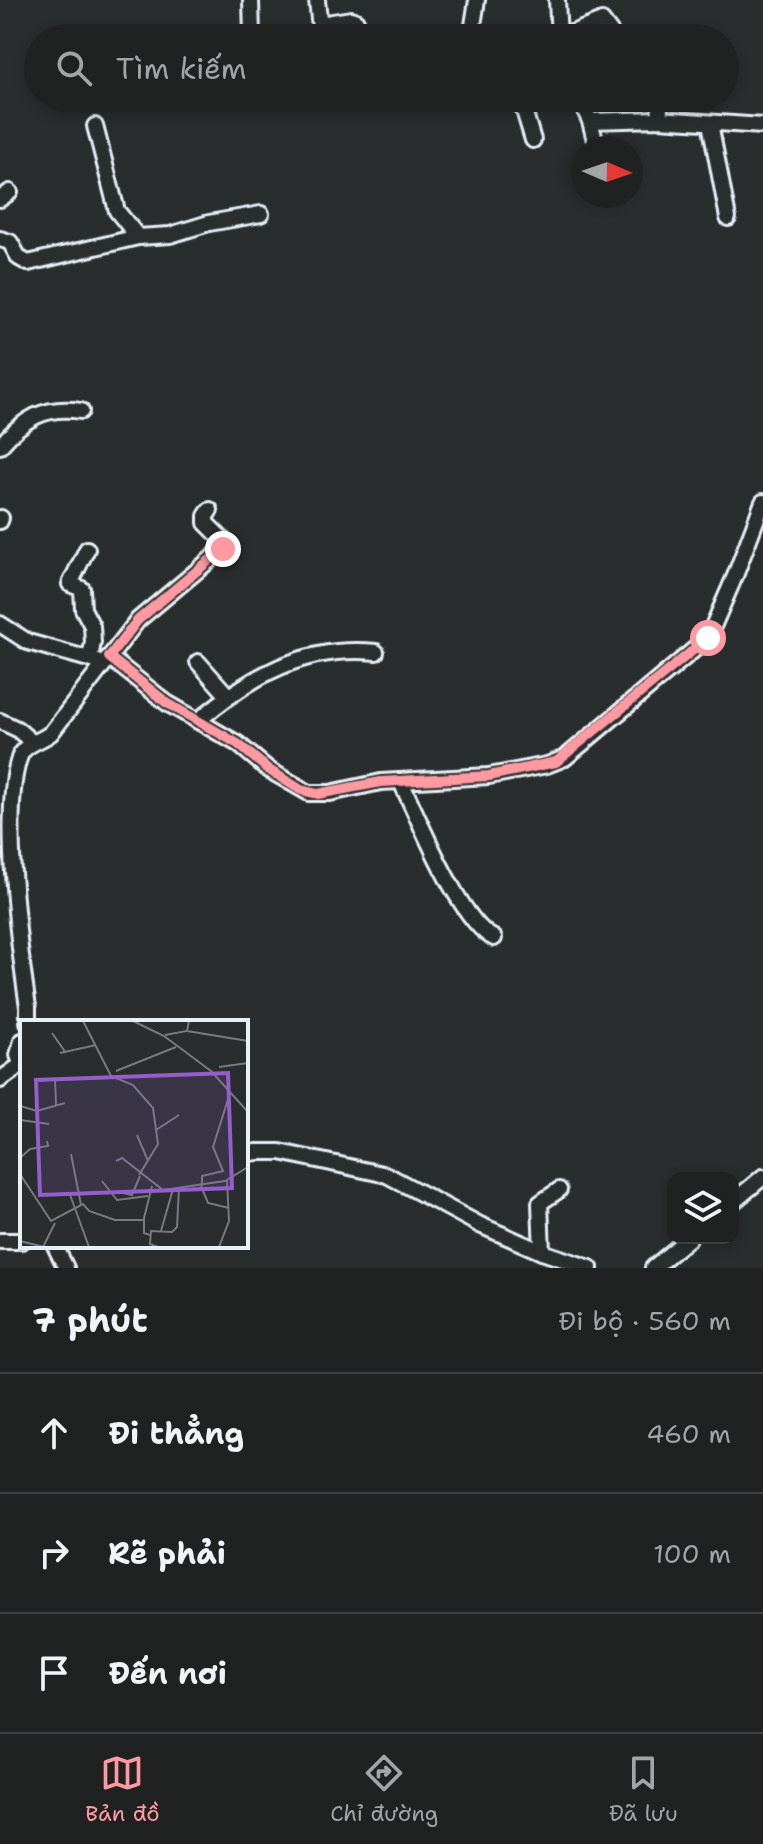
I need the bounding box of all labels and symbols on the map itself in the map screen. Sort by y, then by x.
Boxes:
north arrow [571,136,643,208]
route end [205,531,241,567]
route start [690,620,726,656]
inset map [20,1020,248,1248]

